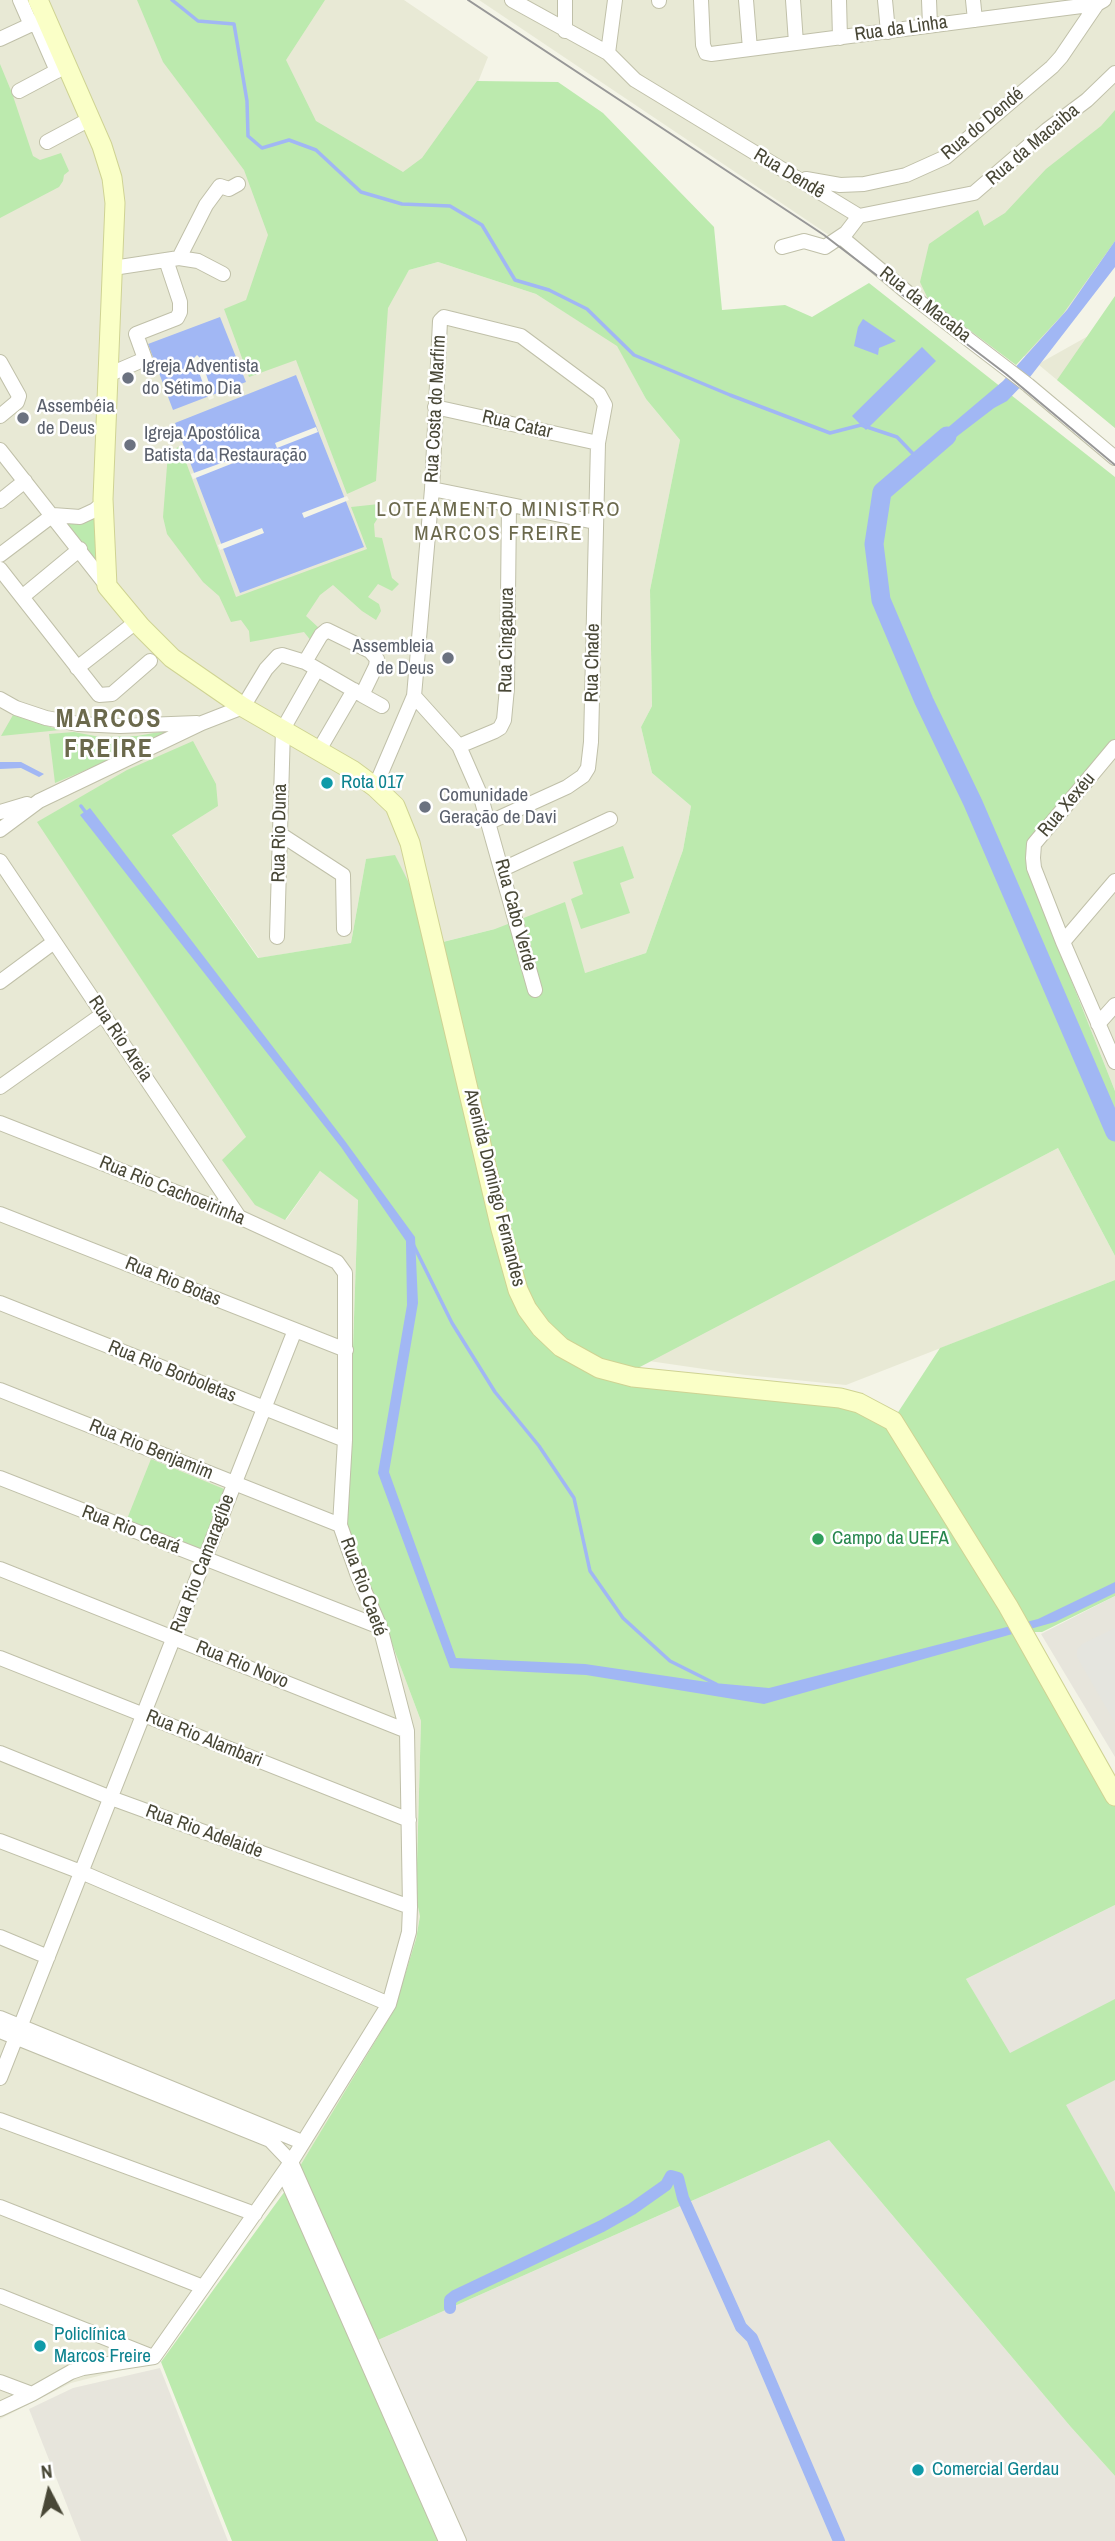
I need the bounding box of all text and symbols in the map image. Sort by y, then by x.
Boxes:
street label: Rua da Linha [853,11,949,47]
street label: Rua do Dendé [937,83,1029,165]
street label: Rua da Macaiba [982,100,1084,190]
street label: Rua Dendê [749,144,829,204]
street label: Rua da Macaba [875,262,975,348]
street label: Rua Costa do Marfim [421,334,451,484]
place label: Igreja Adventista do Sétimo Dia [142,356,259,400]
marker: Igreja Adventista do Sétimo Dia [120,370,136,386]
place label: Assembéia de Deus [37,396,115,440]
street label: Rua Catar [480,406,554,444]
marker: Assembéia de Deus [15,410,31,426]
place label: Igreja Apostólica Batista da Restauração [144,423,307,467]
marker: Igreja Apostólica Batista da Restauração [122,437,138,453]
district label: LOTEAMENTO MINISTRO MARCOS FREIRE [379,497,619,547]
street label: Rua Cingapura [495,587,519,693]
street label: Rua Chade [581,623,605,703]
place label: Assembleia de Deus [353,636,434,680]
marker: Assembleia de Deus [440,650,456,666]
district label: MARCOS FREIRE [56,704,162,766]
street label: Rua Xexéu [1034,768,1100,842]
place label: Rota 017 [341,772,404,794]
marker: Rota 017 [319,775,335,791]
street label: Rua Rio Duna [268,783,292,883]
place label: Comunidade Geração de Davi [439,785,557,829]
marker: Comunidade Geração de Davi [417,799,433,815]
street label: Rua Cabo Verde [489,856,541,974]
street label: Rua Rio Areia [83,992,157,1086]
street label: Avenida Domingo Fernandes [458,1087,530,1289]
street label: Rua Rio Cachoeirinha [96,1151,248,1231]
street label: Rua Rio Botas [122,1252,224,1312]
street label: Rua Rio Borboletas [105,1336,239,1408]
street label: Rua Rio Benjamim [86,1415,216,1485]
street label: Rua Rio Camaragibe [166,1491,240,1637]
street label: Rua Rio Ceará [78,1501,184,1559]
place label: Campo da UEFA [832,1528,949,1550]
marker: Campo da UEFA [810,1531,826,1547]
street label: Rua Rio Caeté [335,1535,391,1639]
street label: Rua Rio Novo [192,1636,292,1694]
street label: Rua Rio Alambari [142,1705,266,1773]
street label: Rua Rio Adelaide [142,1800,266,1864]
place label: Policlínica Marcos Freire [54,2324,151,2368]
marker: Policlínica Marcos Freire [32,2338,48,2354]
north arrow [14,2457,84,2527]
text: N [39,2458,54,2485]
place label: Comercial Gerdau [932,2459,1059,2481]
marker: Comercial Gerdau [910,2462,926,2478]

